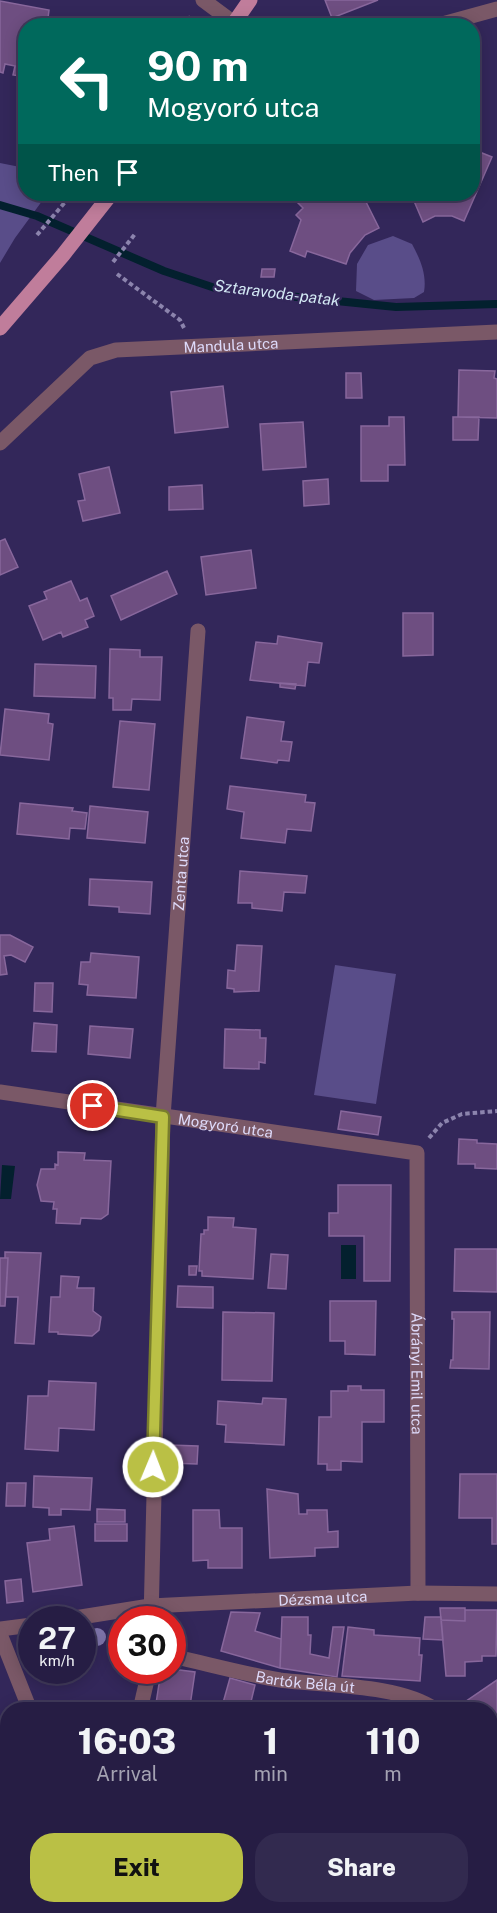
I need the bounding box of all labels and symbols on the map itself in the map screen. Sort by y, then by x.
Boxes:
water label: Sztaravoda-patak [213,276,341,310]
street label: Mandula utca [183,334,279,355]
street label: Zenta utca [169,836,192,912]
pin [67,1080,118,1131]
street label: Mogyoró utca [177,1110,274,1140]
street label: Ábrányi Emil utca [409,1312,426,1435]
position arrow [121,1435,185,1499]
street label: Dézsma utca [278,1587,368,1608]
speed limit sign: 30 [108,1606,186,1684]
street label: Bartók Béla út [254,1667,356,1695]

